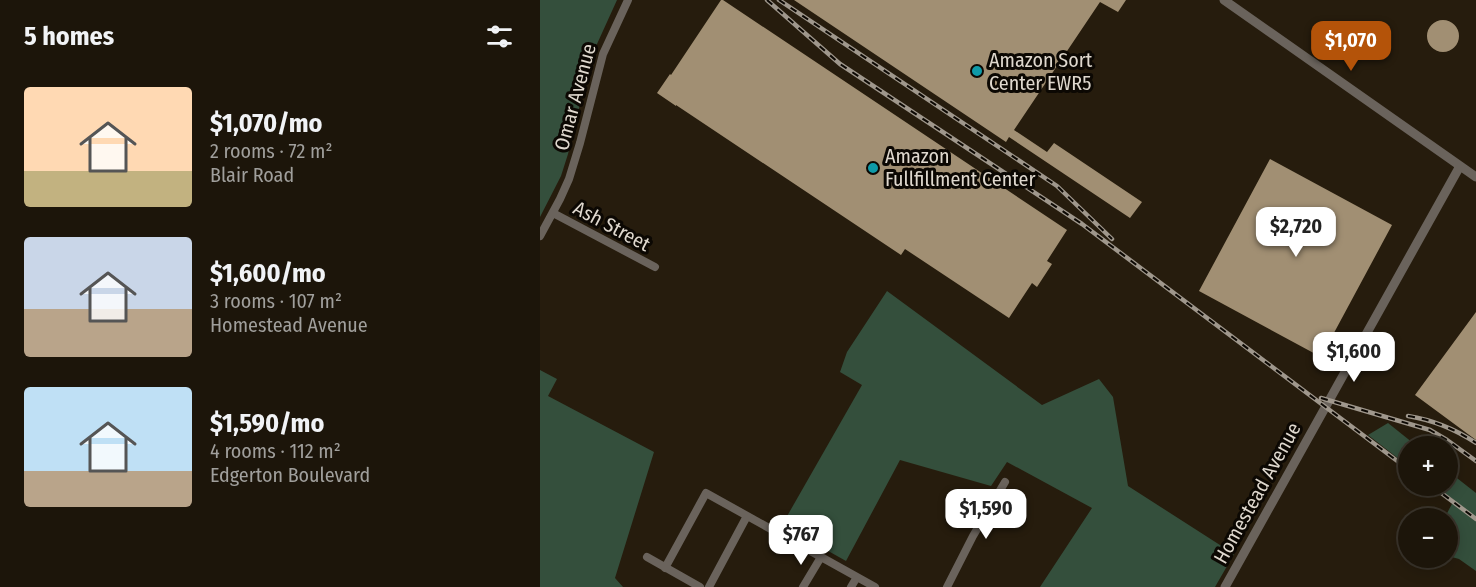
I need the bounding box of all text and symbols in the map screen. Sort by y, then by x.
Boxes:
icon: filters [483,20,516,53]
text: 5 homes [24,21,114,52]
pin: $1,070 [1302,21,1400,72]
text: $1,070 [1325,28,1377,52]
street label: Omar Avenue [549,41,601,153]
place label: Amazon Sort Center EWR5 [989,48,1093,95]
marker: Amazon Sort Center EWR5 [970,64,984,78]
text: $1,070/mo [210,108,322,139]
icon: home [72,111,144,183]
text: 2 rooms · 72 m² [210,139,332,163]
place label: Amazon Fullfillment Center [885,144,1035,191]
marker: Amazon Fullfillment Center [866,161,880,175]
text: Blair Road [210,163,294,187]
street label: Ash Street [570,196,655,256]
pin: $2,720 [1247,207,1345,258]
text: $2,720 [1270,214,1322,238]
text: $1,600/mo [210,258,326,289]
icon: home [72,261,144,333]
text: 3 rooms · 107 m² [210,289,342,313]
text: Homestead Avenue [210,313,368,337]
pin: $1,600 [1305,332,1403,383]
text: $1,600 [1327,339,1381,363]
text: $1,590/mo [210,408,324,439]
icon: home [72,411,144,483]
street label: Homestead Avenue [1208,418,1306,568]
map controls [1398,436,1458,568]
button: + [1398,436,1458,496]
text: 4 rooms · 112 m² [210,439,341,463]
text: Edgerton Boulevard [210,463,370,487]
pin: $1,590 [937,489,1035,540]
text: $1,590 [959,496,1013,520]
button: − [1398,508,1458,568]
pin: $767 [765,515,837,566]
text: $767 [783,522,819,546]

